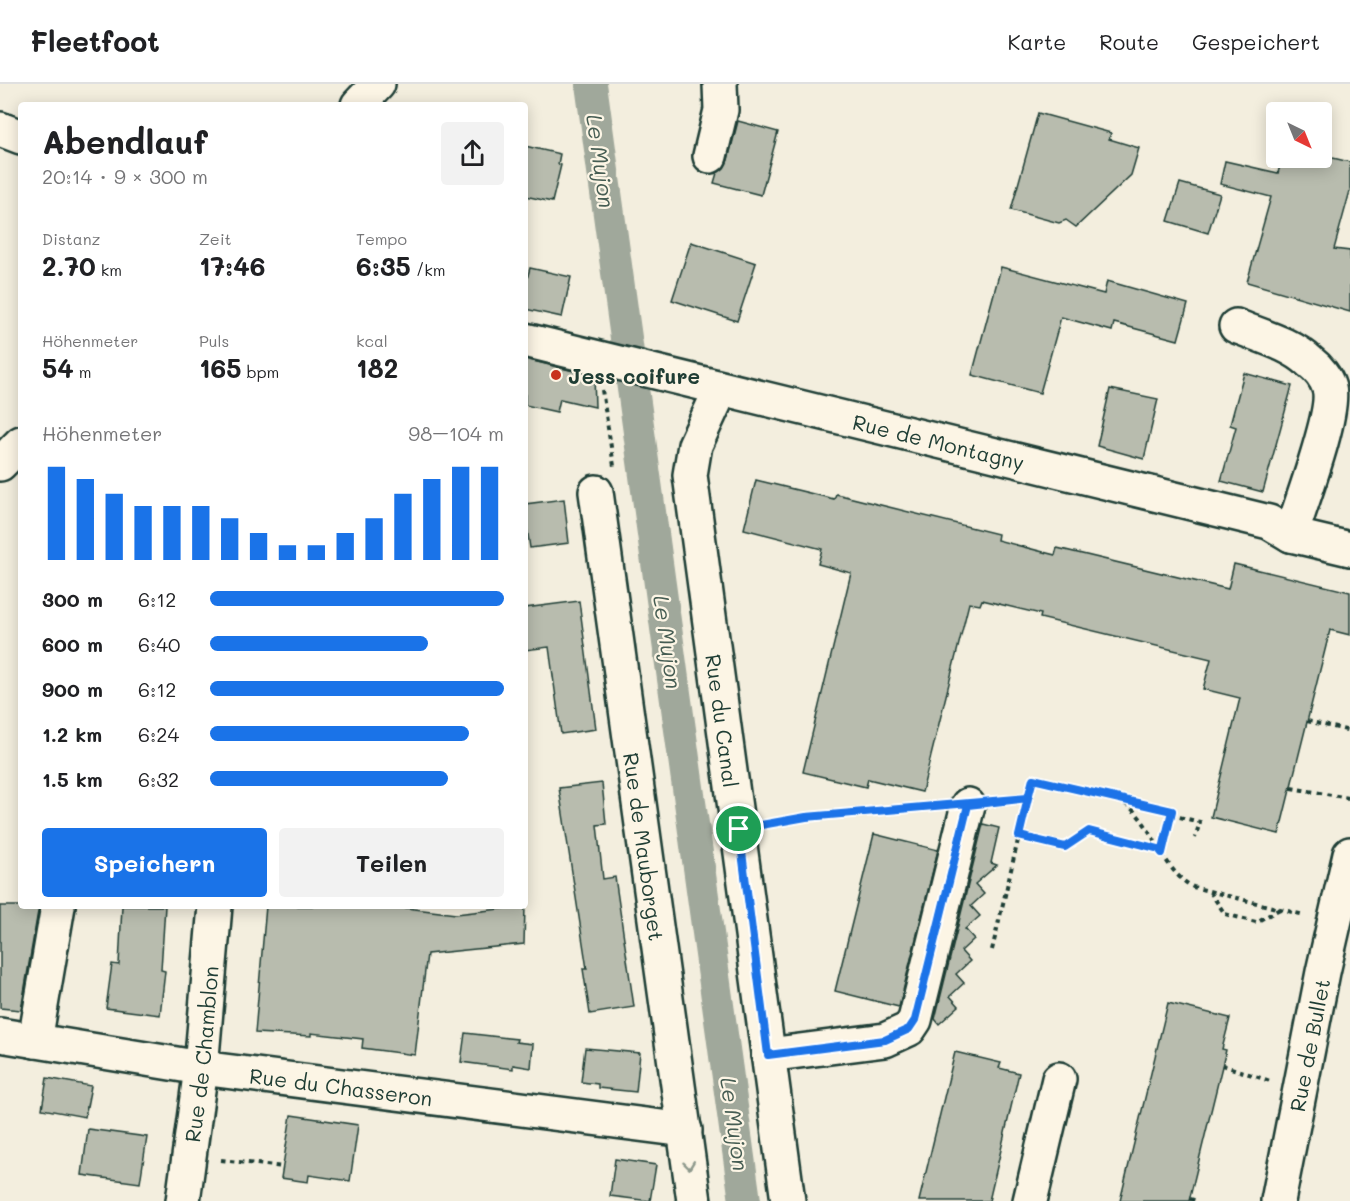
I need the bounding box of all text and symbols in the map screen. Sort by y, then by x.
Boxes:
text: Fleetfoot [30,23,160,59]
text: Karte [1008,28,1066,55]
text: Route [1099,28,1159,55]
text: Gespeichert [1192,28,1320,55]
north arrow [1266,102,1332,168]
map controls [1266,102,1332,168]
water label: Le Mujon [580,112,622,210]
text: Abendlauf [42,119,208,162]
button: share [441,122,504,185]
text: 20:14 · 9 × 300 m [42,163,208,189]
text: Distanz [42,228,100,249]
text: Zeit [199,228,232,249]
text: Tempo [356,228,407,249]
text: 2.70 [42,249,96,283]
text: 17:46 [199,249,265,283]
text: 6:35 [356,249,411,283]
text: km [96,259,122,280]
text: /km [411,259,446,280]
text: Höhenmeter [42,330,138,351]
text: Puls [199,330,229,351]
text: kcal [356,330,388,351]
text: 54 [42,351,74,385]
text: 165 [199,351,241,385]
text: 182 [356,351,398,385]
text: m [74,361,92,382]
text: bpm [241,361,279,382]
place label: Jess coifure [568,362,700,389]
marker: Jess coifure [549,368,563,382]
street label: Rue de Montagny [850,407,1027,475]
text: Höhenmeter [42,420,162,446]
text: 98–104 m [408,420,504,446]
text: 300 m [42,586,103,612]
text: 6:12 [138,586,176,612]
water label: Le Mujon [647,593,689,691]
text: 600 m [42,631,103,657]
text: 6:40 [138,631,180,657]
street label: Rue du Canal [701,652,746,789]
text: 900 m [42,676,103,702]
text: 6:12 [138,676,176,702]
text: 1.2 km [42,721,102,747]
text: 6:24 [138,721,179,747]
street label: Rue de Mauborget [619,751,671,943]
text: 1.5 km [42,766,103,792]
text: 6:32 [138,766,179,792]
pin [713,803,764,854]
icon: arrive [722,812,755,845]
button: Speichern [42,828,267,897]
button: Teilen [279,828,504,897]
street label: Rue de Chamblon [178,965,223,1144]
street label: Rue de Bullet [1282,976,1335,1114]
street label: Rue du Chasseron [248,1061,434,1111]
water label: Le Mujon [714,1075,756,1173]
one-way arrow [683,1161,695,1170]

